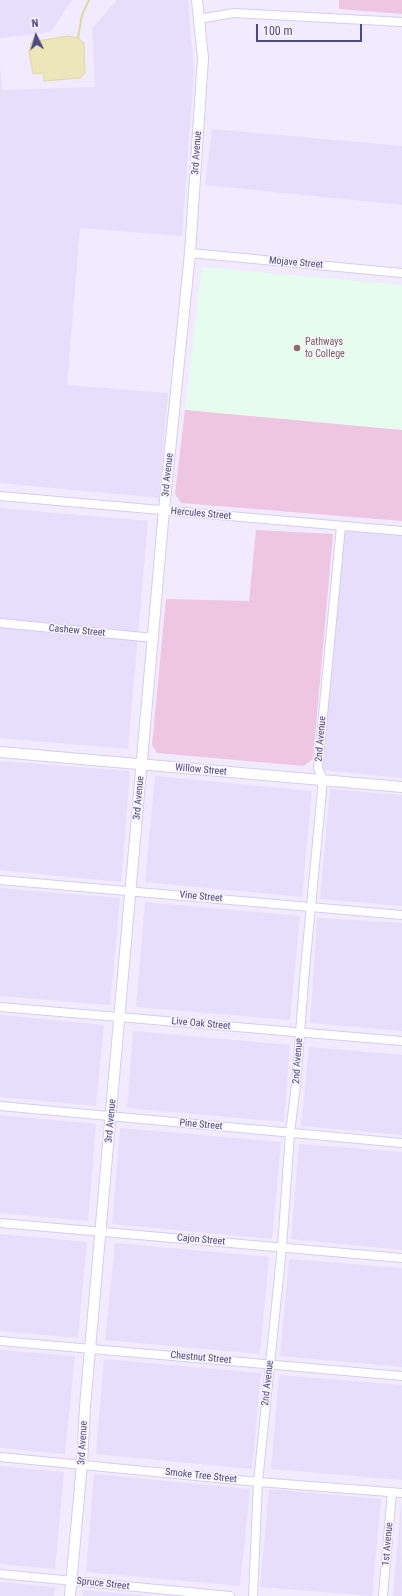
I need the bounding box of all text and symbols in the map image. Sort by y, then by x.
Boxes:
north arrow [16,16,56,56]
scale bar [258,16,364,42]
text: N [31,17,39,30]
text: 100 m [263,24,293,38]
street label: 3rd Avenue [189,131,205,175]
street label: Mojave Street [269,255,323,271]
place label: Pathways to College [305,336,345,360]
marker: Pathways to College [292,343,302,353]
street label: 3rd Avenue [160,453,176,497]
street label: Hercules Street [170,505,232,523]
street label: Cashew Street [48,623,106,639]
street label: 2nd Avenue [313,716,329,762]
street label: Willow Street [175,762,227,778]
street label: 3rd Avenue [131,776,147,820]
street label: Vine Street [179,889,223,905]
street label: Live Oak Street [171,1015,231,1033]
street label: 2nd Avenue [290,1038,306,1084]
street label: 3rd Avenue [103,1099,119,1143]
street label: Pine Street [179,1117,223,1133]
street label: Cajon Street [176,1232,226,1248]
street label: Chestnut Street [170,1349,232,1367]
street label: 2nd Avenue [260,1360,276,1406]
street label: 3rd Avenue [76,1421,90,1465]
street label: Smoke Tree Street [165,1466,237,1486]
street label: 1st Avenue [380,1522,396,1566]
street label: Spruce Street [76,1575,130,1593]

